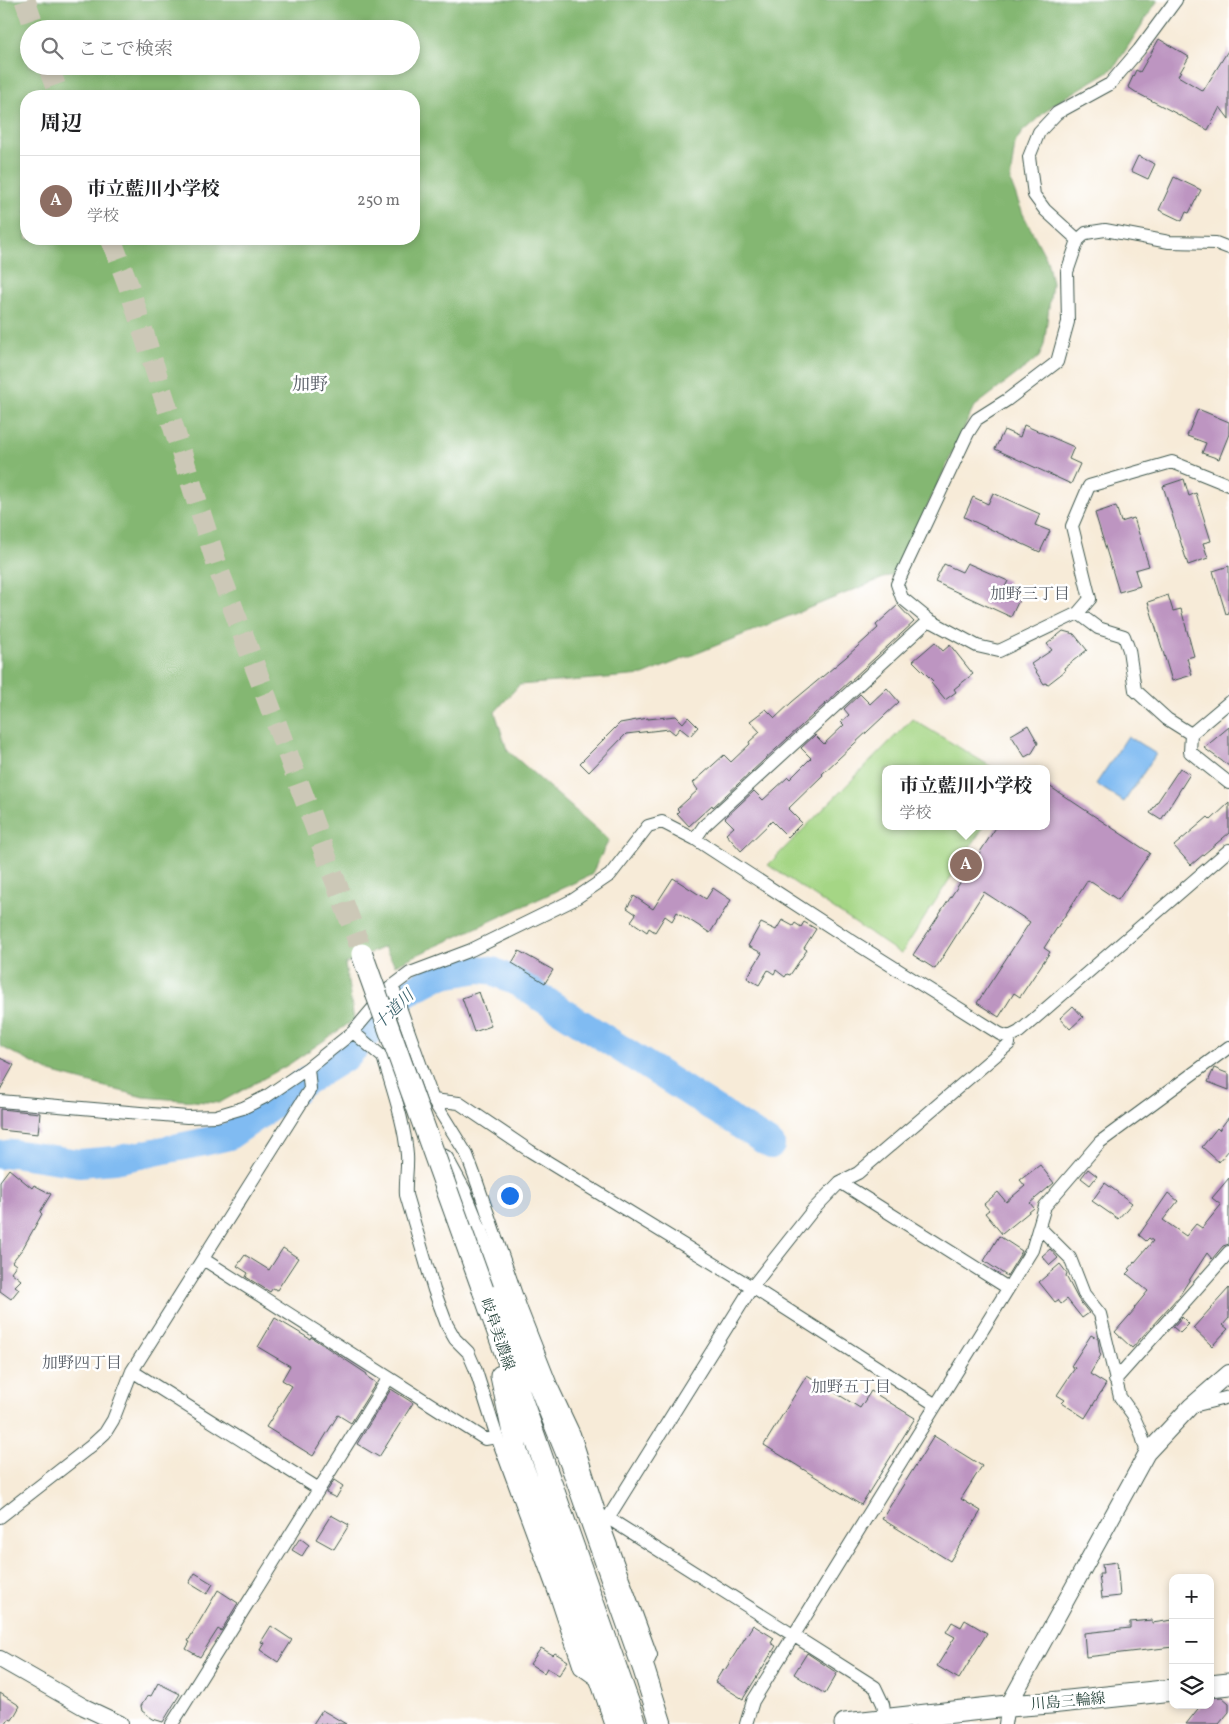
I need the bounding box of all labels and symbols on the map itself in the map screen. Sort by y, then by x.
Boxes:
district label: 加野 [292,373,328,398]
district label: 加野三丁目 [990,584,1070,606]
pin: A [950,846,982,884]
water label: 十道川 [369,984,421,1035]
your location [497,1183,523,1209]
street label: 岐阜美濃線 [474,1296,519,1373]
district label: 加野四丁目 [42,1353,122,1375]
district label: 加野五丁目 [811,1377,891,1399]
street label: 川島三輪線 [1030,1689,1106,1716]

